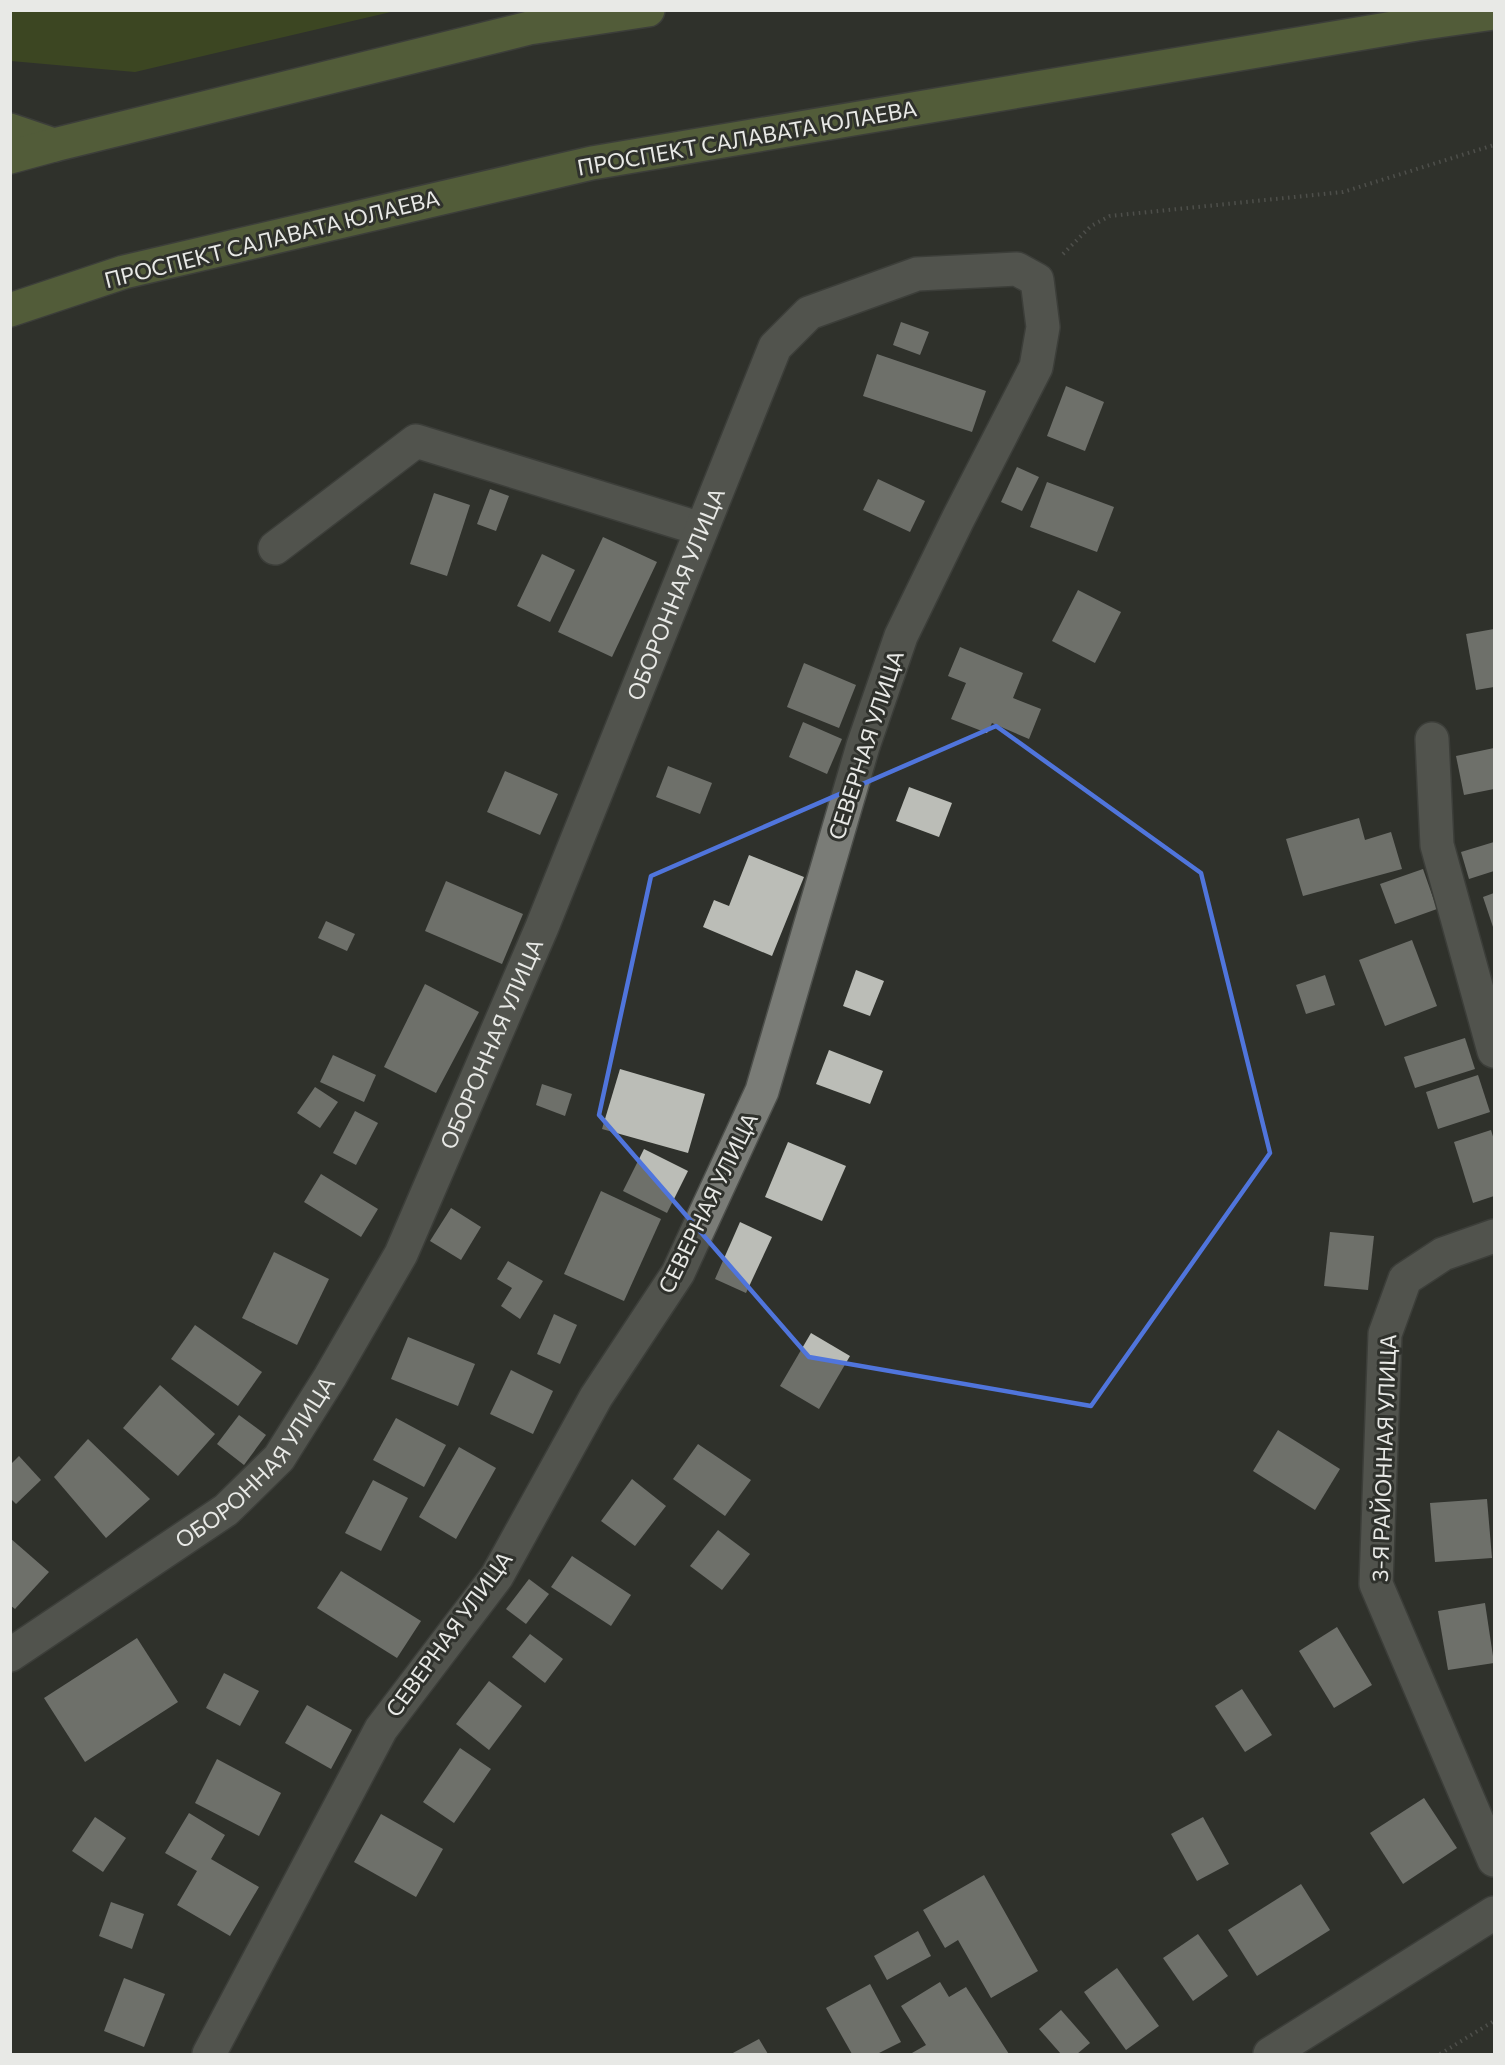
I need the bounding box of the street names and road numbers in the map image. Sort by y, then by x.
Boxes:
street label: ПРОСПЕКТ САЛАВАТА ЮЛАЕВА [575,94,919,181]
street label: ПРОСПЕКТ САЛАВАТА ЮЛАЕВА [102,184,442,293]
street label: ОБОРОННАЯ УЛИЦА [620,484,730,704]
street label: СЕВЕРНАЯ УЛИЦА [822,647,909,843]
street label: ОБОРОННАЯ УЛИЦА [434,934,548,1153]
street label: СЕВЕРНАЯ УЛИЦА [652,1108,763,1298]
street label: 3-Я РАЙОННАЯ УЛИЦА [1366,1334,1401,1582]
street label: ОБОРОННАЯ УЛИЦА [170,1371,340,1553]
street label: СЕВЕРНАЯ УЛИЦА [380,1546,518,1722]

